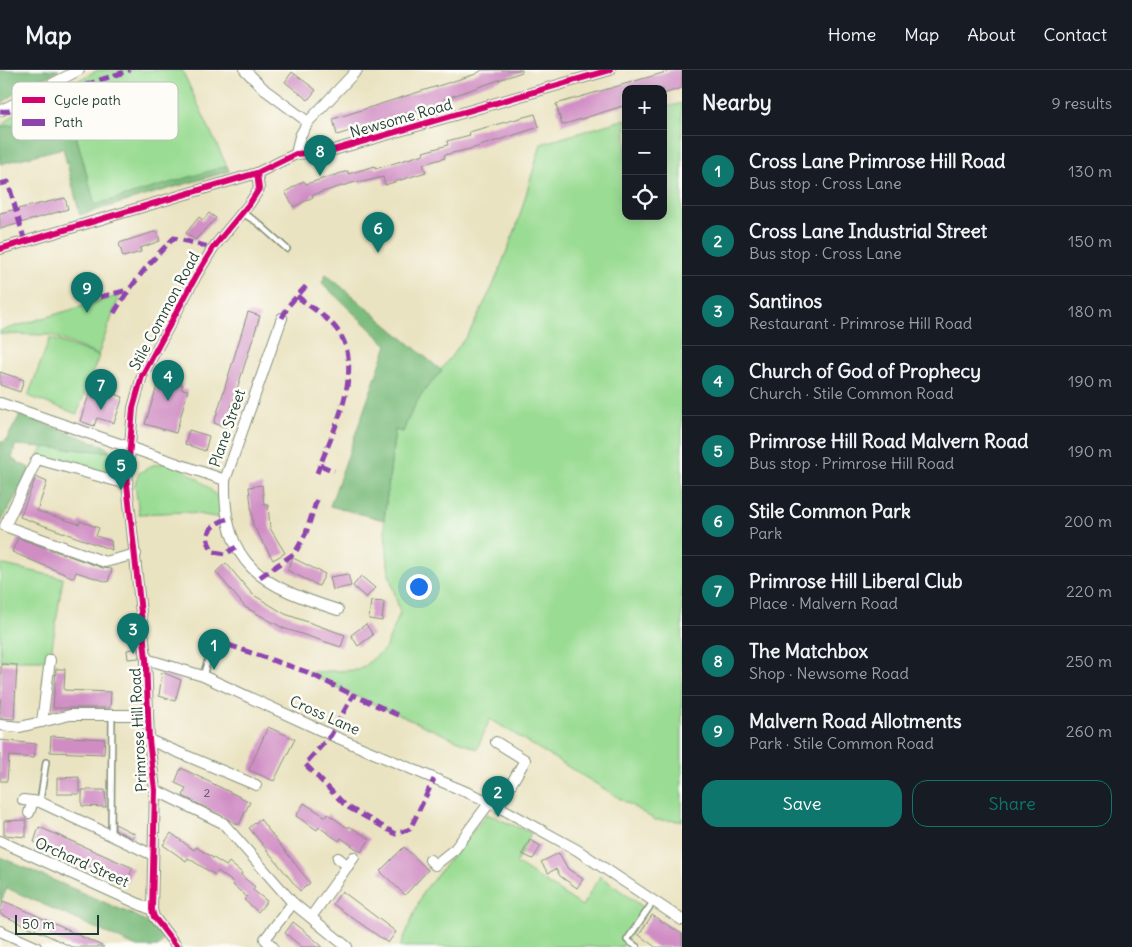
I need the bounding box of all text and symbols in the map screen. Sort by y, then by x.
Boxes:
text: Map [25,20,72,50]
text: Home [828,23,876,46]
text: Map [904,23,939,46]
text: About [967,23,1015,46]
text: Contact [1043,23,1107,46]
legend [12,82,178,140]
map controls [622,85,667,220]
button: + [622,85,667,130]
text: Nearby [702,89,772,116]
text: Cycle path [54,91,121,109]
text: 9 results [1051,93,1112,113]
street label: Newsome Road [348,94,454,142]
text: Path [54,113,83,131]
button: − [622,130,667,175]
pin: 8 [304,135,336,176]
text: Cross Lane Primrose Hill Road [749,149,1006,173]
text: 1 [715,161,721,181]
text: 130 m [1068,161,1112,181]
text: Bus stop · Cross Lane [749,173,902,193]
button: locate [622,175,667,220]
pin: 6 [362,212,394,253]
text: Cross Lane Industrial Street [749,219,987,243]
text: 2 [714,231,722,251]
text: 150 m [1068,231,1112,251]
text: Bus stop · Cross Lane [749,243,902,263]
street label: Stile Common Road [125,248,203,374]
pin: 9 [71,272,103,313]
text: Santinos [749,289,822,313]
text: 3 [713,301,723,321]
text: 180 m [1068,301,1112,321]
text: Restaurant · Primrose Hill Road [749,313,972,333]
text: Church of God of Prophecy [749,359,981,383]
pin: 4 [152,360,184,401]
pin: 7 [85,369,117,410]
text: 4 [713,371,723,391]
text: 190 m [1068,371,1112,391]
text: Church · Stile Common Road [749,383,954,403]
street label: Plane Street [205,386,249,470]
text: Primrose Hill Road Malvern Road [749,429,1028,453]
text: 5 [713,441,723,461]
text: 190 m [1068,441,1112,461]
pin: 5 [105,449,137,490]
text: Bus stop · Primrose Hill Road [749,453,954,473]
text: Stile Common Park [749,499,911,523]
text: 6 [713,511,723,531]
text: 200 m [1064,511,1112,531]
text: Park [749,523,782,543]
text: Primrose Hill Liberal Club [749,569,963,593]
your location [406,574,432,600]
text: 7 [714,581,722,601]
text: 220 m [1066,581,1112,601]
text: Place · Malvern Road [749,593,898,613]
pin: 3 [117,613,149,654]
pin: 1 [198,629,230,670]
text: The Matchbox [749,639,868,663]
text: 8 [713,651,723,671]
text: 250 m [1066,651,1112,671]
text: Shop · Newsome Road [749,663,909,683]
street label: Primrose Hill Road [125,667,151,792]
street label: Cross Lane [287,691,363,739]
text: Malvern Road Allotments [749,709,962,733]
text: 9 [713,721,723,741]
text: 260 m [1066,721,1112,741]
text: Park · Stile Common Road [749,733,934,753]
pin: 2 [482,776,514,817]
button: Save [702,780,902,827]
button: Share [912,780,1112,827]
house number: 2 [204,785,211,800]
street label: Orchard Street [32,833,132,891]
scale bar [15,912,99,935]
text: 50 m [22,915,55,933]

